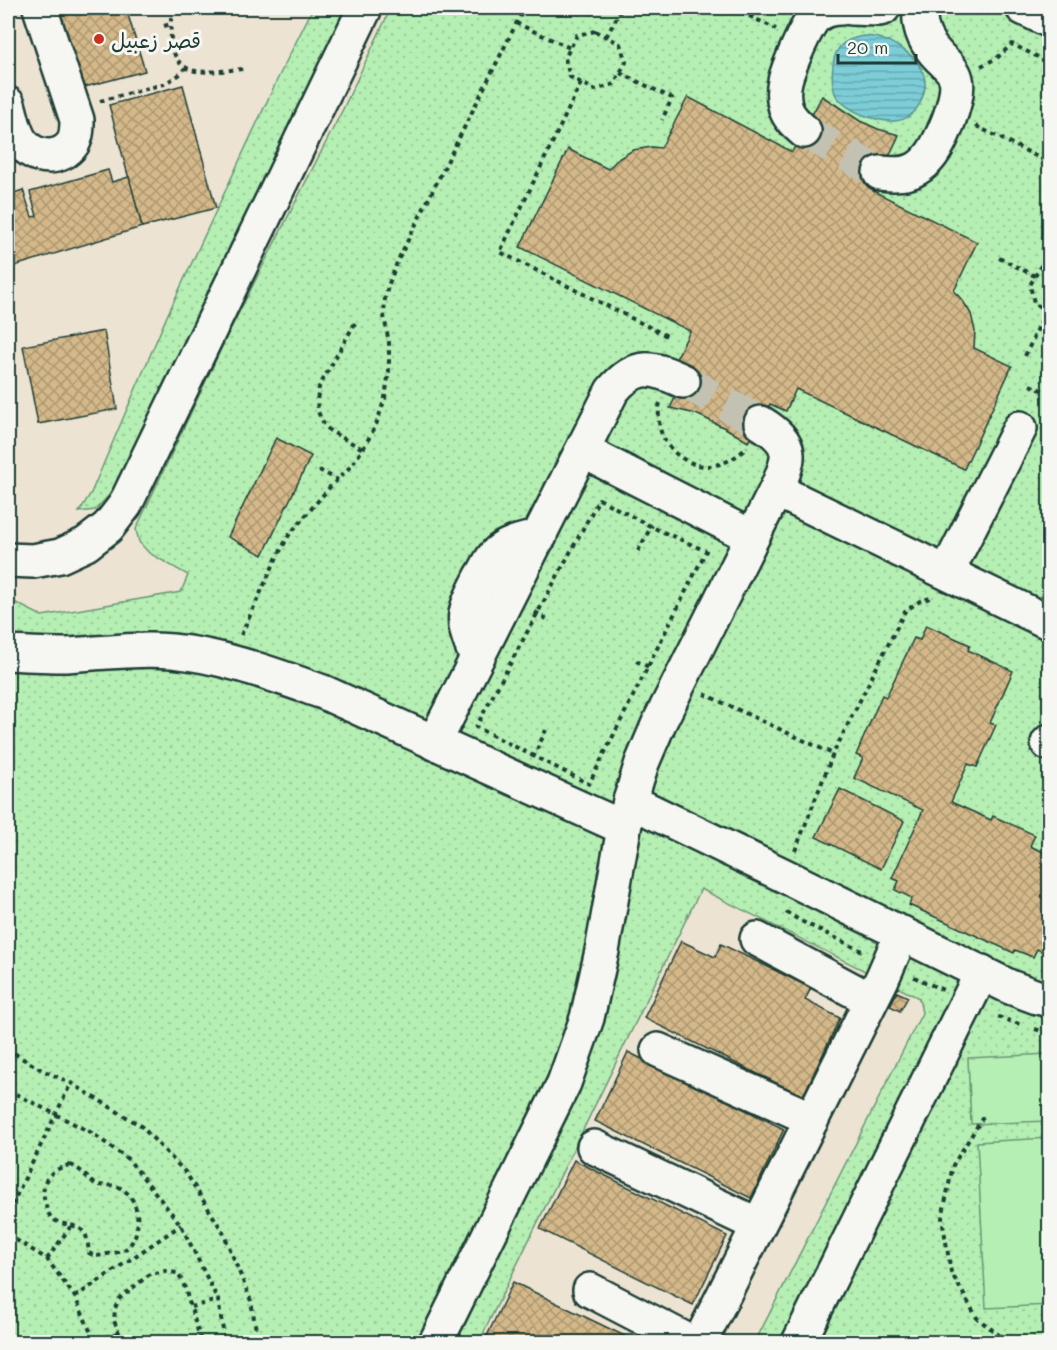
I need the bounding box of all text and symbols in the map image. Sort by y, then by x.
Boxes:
place label: قصر زعبيل [111,26,201,54]
scale bar [838,27,916,65]
marker: قصر زعبيل [92,32,106,46]
text: 20 m [847,35,888,59]

